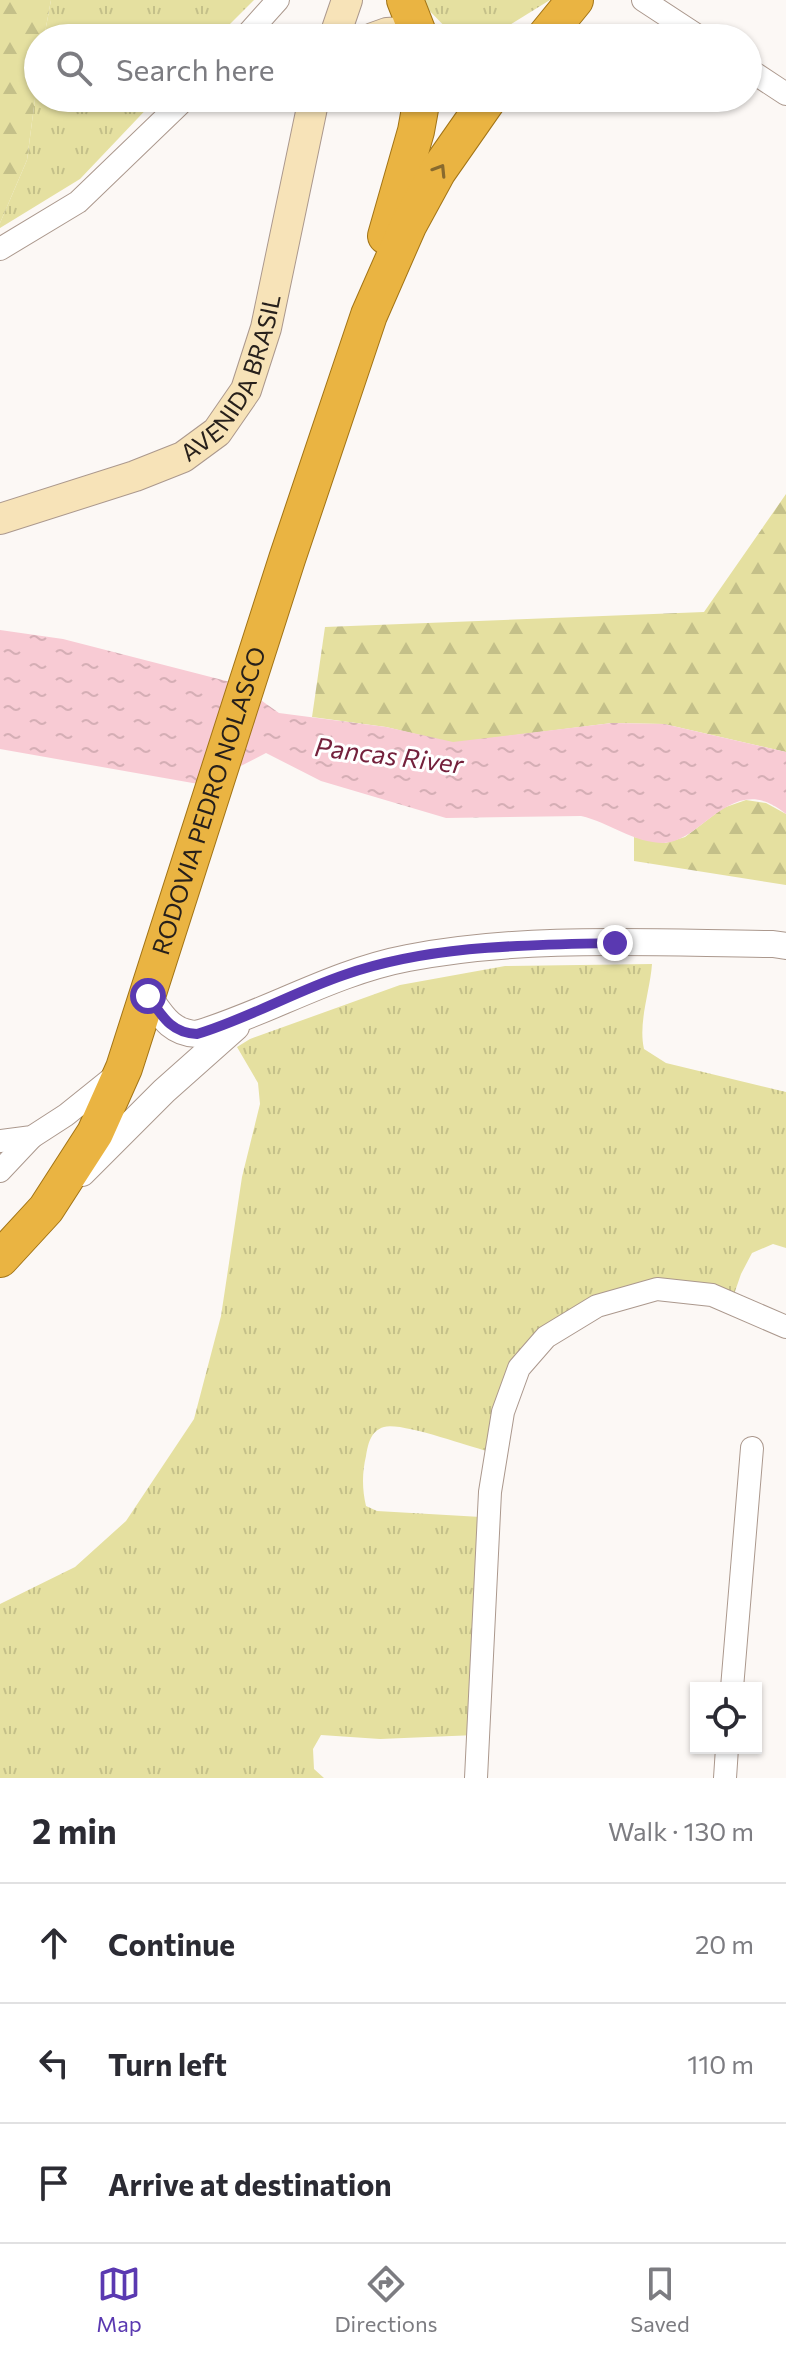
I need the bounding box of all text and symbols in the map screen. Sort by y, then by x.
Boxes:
search box [24,24,762,112]
icon: search [52,46,96,90]
text: Search here [116,50,275,87]
one-way arrow [430,164,445,179]
street label: AVENIDA BRASIL [174,292,286,467]
street label: RODOVIA PEDRO NOLASCO [145,643,271,958]
water label: Pancas River [313,730,467,779]
route end [597,925,633,961]
route start [130,978,166,1014]
map controls [690,1682,762,1754]
button: locate [690,1682,762,1754]
text: 2 min [32,1809,117,1851]
text: Walk · 130 m [608,1815,754,1846]
icon: ahead [32,1921,76,1965]
text: Continue [108,1925,235,1962]
text: 20 m [695,1928,754,1959]
icon: left [32,2041,76,2085]
text: Turn left [108,2045,227,2082]
text: 110 m [687,2048,754,2079]
icon: arrive [32,2161,76,2205]
text: Arrive at destination [108,2165,392,2202]
tab: Map [96,2262,142,2337]
tab: Directions [334,2262,438,2337]
tab: Saved [630,2262,690,2337]

